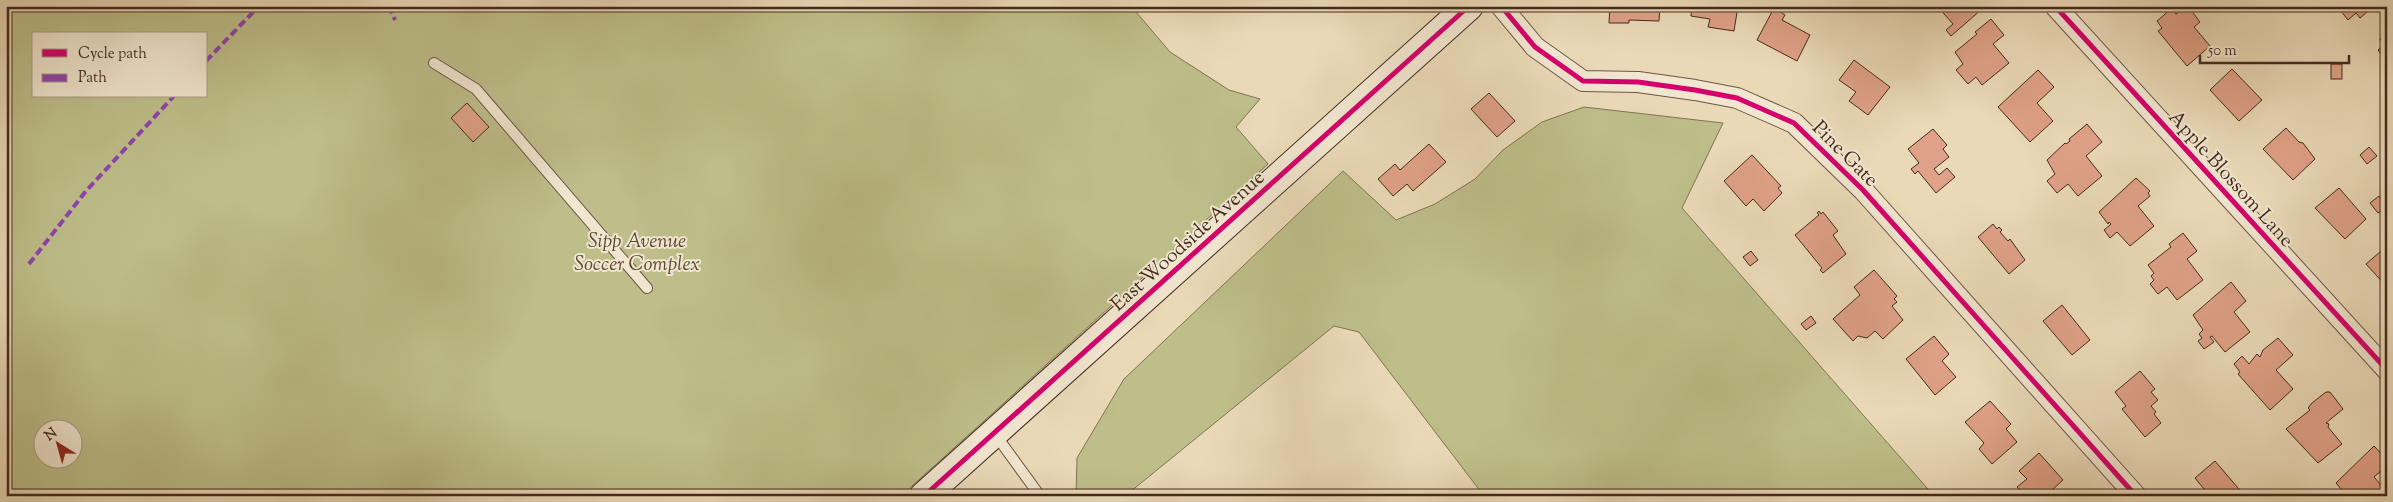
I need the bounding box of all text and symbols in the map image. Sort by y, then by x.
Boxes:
legend [32,32,208,98]
scale bar [2200,32,2349,64]
text: 50 m [2207,41,2237,62]
text: Cycle path [78,44,147,65]
text: Path [78,68,107,89]
street label: Apple Blossom Lane [2161,105,2300,255]
street label: Pine Gate [1804,115,1884,195]
street label: East Woodside Avenue [1105,165,1272,319]
park label: Sipp Avenue Soccer Complex [574,228,700,280]
north arrow [32,420,82,470]
text: N [41,424,62,447]

